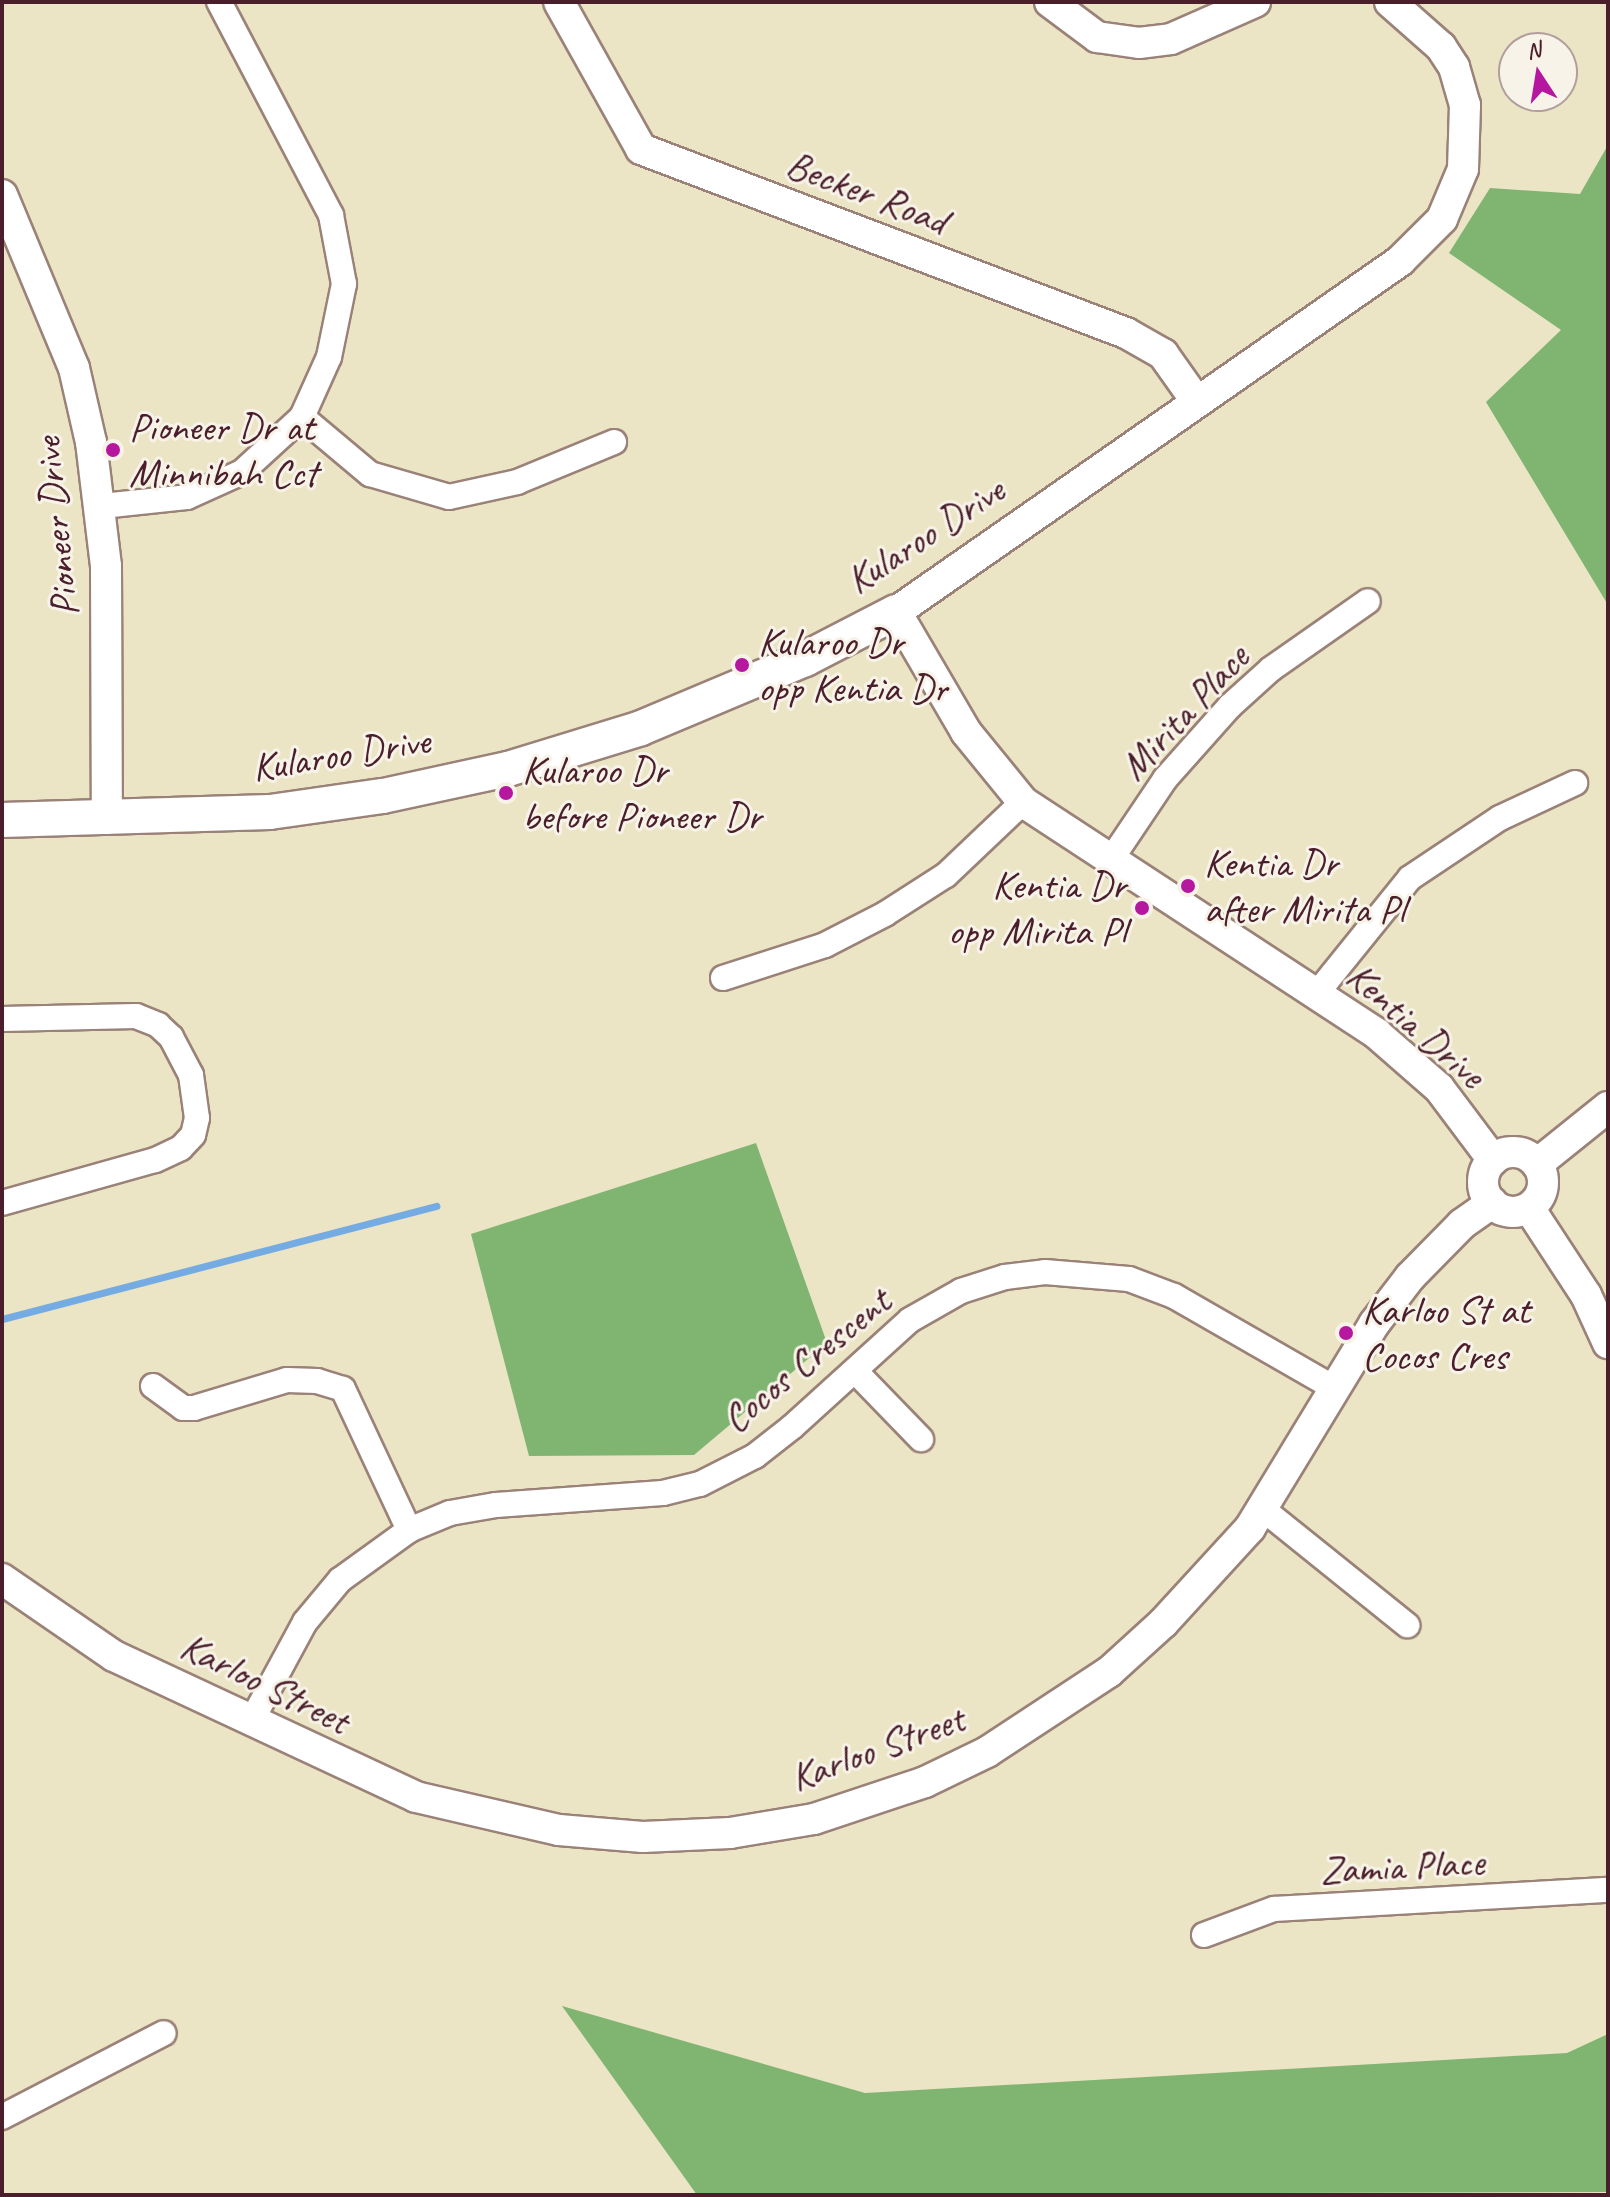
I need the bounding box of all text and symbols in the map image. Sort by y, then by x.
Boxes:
north arrow [1498,32,1578,112]
text: N [1524,35,1543,66]
street label: Becker Road [781,140,953,244]
place label: Pioneer Dr at Minnibah Cct [129,403,317,497]
street label: Pioneer Drive [23,435,89,619]
marker: Pioneer Dr at Minnibah Cct [104,441,122,459]
street label: Kularoo Drive [837,466,1013,604]
place label: Kularoo Dr opp Kentia Dr [758,618,946,712]
street label: Mirita Place [1109,634,1259,790]
marker: Kularoo Dr opp Kentia Dr [733,656,751,674]
street label: Kularoo Drive [249,716,433,792]
place label: Kularoo Dr before Pioneer Dr [522,746,762,840]
marker: Kularoo Dr before Pioneer Dr [497,784,515,802]
place label: Kentia Dr after Mirita Pl [1204,839,1405,933]
place label: Kentia Dr opp Mirita Pl [948,861,1126,955]
marker: Kentia Dr after Mirita Pl [1179,877,1197,895]
marker: Kentia Dr opp Mirita Pl [1133,899,1151,917]
street label: Kentia Drive [1337,952,1495,1098]
street label: Cocos Crescent [712,1277,900,1443]
place label: Karloo St at Cocos Cres [1362,1286,1531,1380]
marker: Karloo St at Cocos Cres [1337,1324,1355,1342]
street label: Karloo Street [173,1622,357,1744]
street label: Karloo Street [783,1694,971,1802]
street label: Zamia Place [1319,1838,1485,1894]

